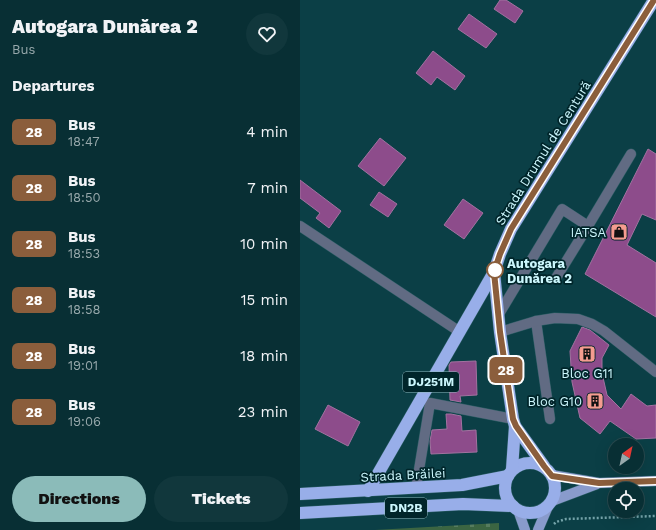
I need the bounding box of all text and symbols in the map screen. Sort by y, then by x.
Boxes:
button: heart [246,13,288,55]
text: Autogara Dunărea 2 [12,15,198,38]
text: Bus [12,42,35,57]
text: Departures [12,77,95,95]
street label: Strada Drumul de Centură [492,78,594,228]
text: Bus [68,116,96,134]
text: 4 min [246,123,288,141]
text: 28 [25,124,43,140]
text: 18:47 [68,134,100,149]
text: Bus [68,172,96,190]
text: 7 min [247,179,288,197]
text: 28 [25,180,43,196]
text: 18:50 [68,190,101,205]
shop icon: IATSA [609,222,629,242]
place label: IATSA [570,225,606,240]
text: Bus [68,228,96,246]
text: 10 min [240,235,288,253]
text: 28 [25,236,43,252]
text: 18:53 [68,246,100,261]
place label: Autogara Dunărea 2 [507,256,572,286]
marker: Autogara Dunărea 2 [486,261,504,279]
text: Bus [68,284,96,302]
text: 15 min [241,291,288,309]
text: 28 [25,292,43,308]
text: 18:58 [68,302,101,317]
text: Bus [68,340,96,358]
building icon: Bloc G11 [577,344,597,364]
text: 18 min [240,347,288,365]
text: 28 [25,348,43,364]
line badge: 28 [488,357,524,383]
text: 19:01 [68,358,98,373]
text: 28 [497,362,515,378]
place label: Bloc G11 [561,366,613,381]
road number: DJ251M [403,372,459,392]
building icon: Bloc G10 [585,391,605,411]
place label: Bloc G10 [527,394,582,409]
text: Bus [68,396,96,414]
text: 23 min [238,403,288,421]
text: 28 [25,404,43,420]
text: 19:06 [68,414,101,429]
north arrow [608,438,644,474]
map controls [608,438,644,518]
street label: Strada Brăilei [360,465,446,485]
button: Directions [12,476,146,522]
button: Tickets [154,476,288,522]
button: locate [608,482,644,518]
road number: DN2B [385,498,427,518]

